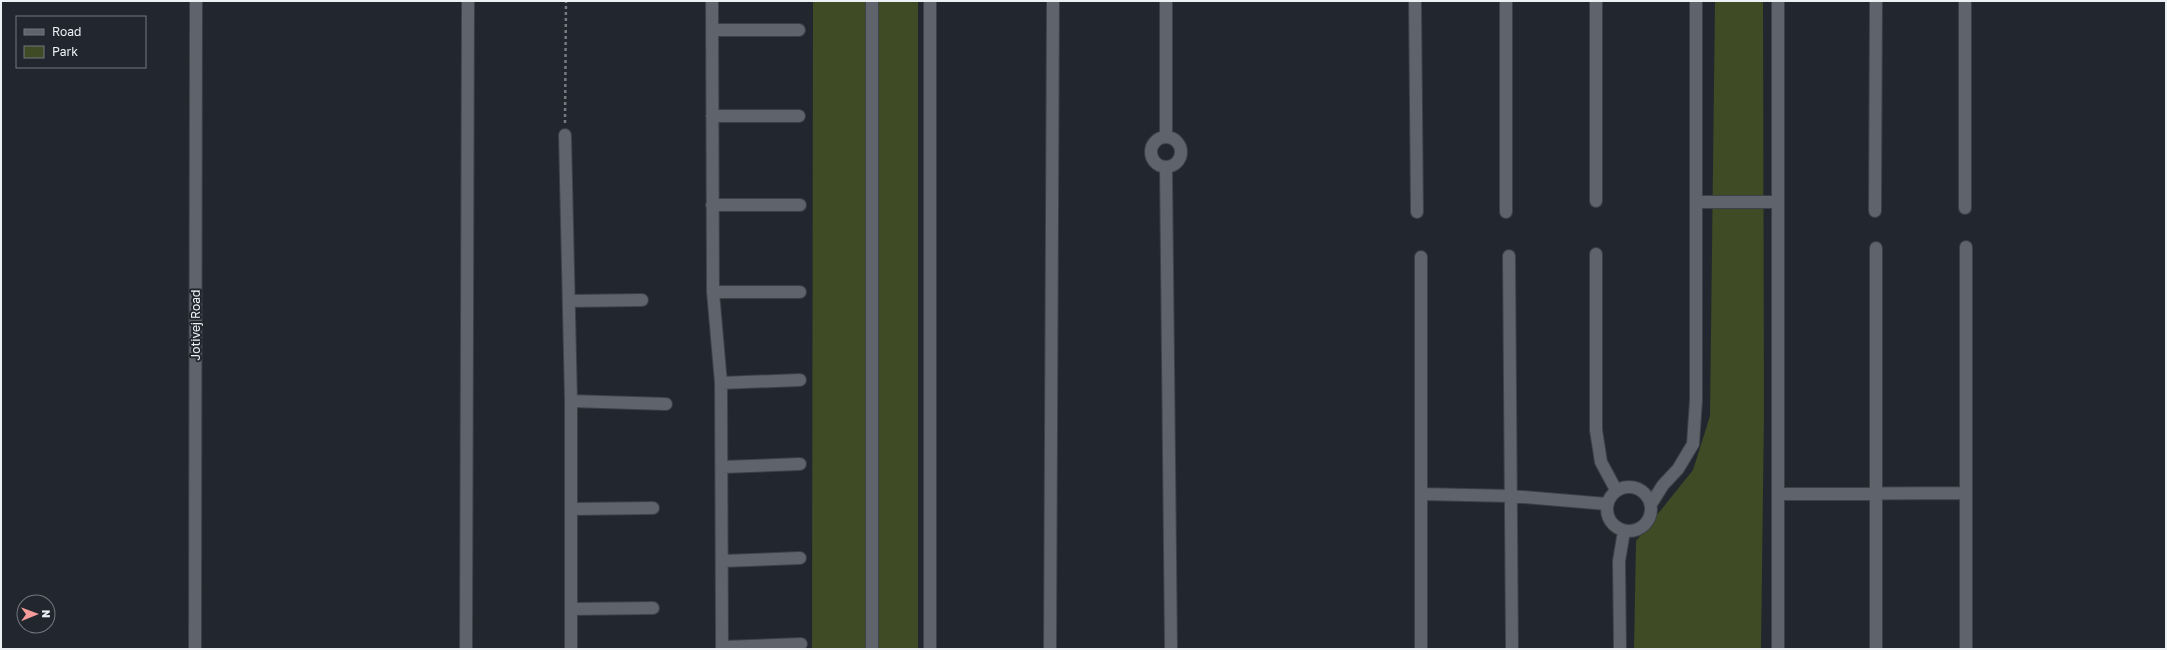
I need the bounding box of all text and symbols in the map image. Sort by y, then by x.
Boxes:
legend [16,16,146,68]
text: Road [52,24,81,39]
text: Park [52,44,78,59]
street label: Jotivej Road [188,290,203,360]
north arrow [16,594,56,634]
text: N [40,610,53,618]

